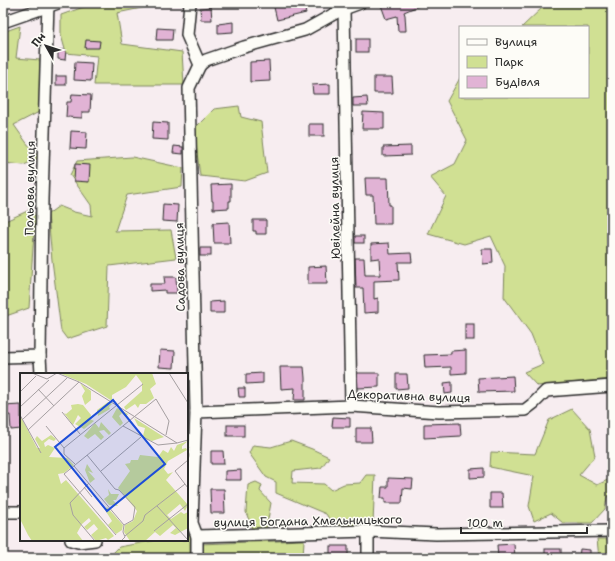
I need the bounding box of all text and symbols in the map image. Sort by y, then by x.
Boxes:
north arrow [26,26,66,66]
legend [459,26,589,98]
text: Пн [28,30,49,50]
text: Вулиця [495,34,537,50]
text: Парк [495,54,524,70]
text: Будівля [495,74,540,90]
street label: Польова вулиця [21,140,39,236]
street label: Ювілейна вулиця [326,157,344,259]
street label: Садова вулиця [171,222,189,312]
inset map [20,373,188,541]
street label: Декоративна вулиця [347,386,471,406]
scale bar [461,509,587,535]
street label: вулиця Богдана Хмельницького [214,511,402,531]
text: 100 m [467,515,503,531]

